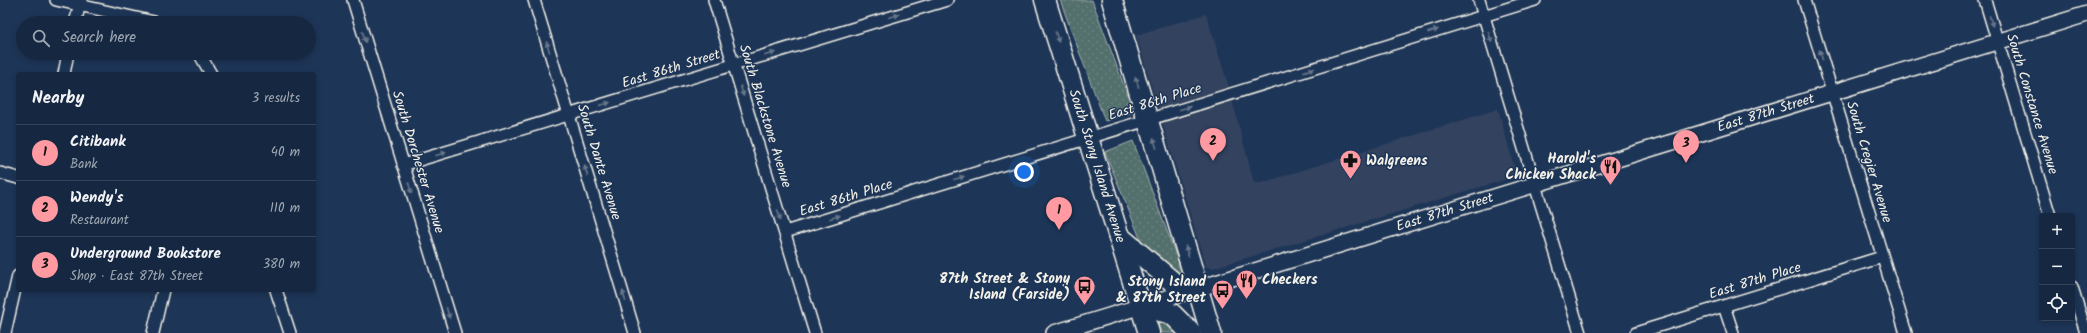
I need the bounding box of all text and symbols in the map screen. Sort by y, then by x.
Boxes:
one-way arrow [888,13,900,19]
one-way arrow [1988,15,1994,27]
search box [16,16,316,60]
text: Search here [62,26,136,50]
icon: search [30,27,52,49]
one-way arrow [1428,28,1440,34]
street label: South Constance Avenue [2000,31,2064,178]
one-way arrow [361,32,367,44]
one-way arrow [1054,32,1060,44]
one-way arrow [1487,32,1493,44]
one-way arrow [545,40,551,52]
street label: South Blackstone Avenue [733,42,798,191]
street label: East 86th Street [619,43,724,94]
one-way arrow [1818,49,1824,61]
one-way arrow [764,51,776,57]
one-way arrow [1304,67,1316,73]
one-way arrow [1134,76,1140,88]
street label: East 86th Place [1106,77,1205,127]
text: Nearby [32,85,84,112]
one-way arrow [739,85,745,97]
street label: South Stony Island Avenue [1063,87,1131,246]
text: 3 results [252,88,300,109]
street label: South Dorchester Avenue [386,88,450,237]
street label: East 87th Street [1714,88,1818,139]
street label: South Cregier Avenue [1840,98,1898,226]
street label: South Dante Avenue [571,101,627,224]
one-way arrow [600,101,612,107]
one-way arrow [1179,105,1191,111]
pin: 2 [1200,128,1226,161]
text: Citibank [70,130,126,154]
pin: 3 [1673,130,1699,163]
one-way arrow [1152,136,1158,148]
text: 1 [43,142,47,163]
text: 40 m [271,142,300,163]
pharmacy icon: Walgreens [1337,148,1363,181]
place label: Harold's Chicken Shack [1506,148,1597,186]
place label: Walgreens [1366,150,1428,172]
one-way arrow [435,151,447,157]
text: Bank [70,154,97,175]
restaurant icon: Harold's Chicken Shack [1598,154,1624,187]
your location [1014,162,1034,182]
one-way arrow [583,165,589,177]
street label: East 86th Place [797,173,896,223]
one-way arrow [954,175,966,181]
one-way arrow [407,183,413,195]
text: Wendy's [70,186,124,210]
street label: East 87th Street [1393,187,1497,238]
pin: 1 [1046,197,1072,230]
text: 2 [41,198,49,219]
text: 110 m [270,198,300,219]
text: Restaurant [70,210,129,231]
one-way arrow [777,210,783,222]
one-way arrow [830,213,842,219]
map controls [2039,213,2075,321]
button: + [2039,213,2075,249]
text: Underground Bookstore [70,242,221,266]
one-way arrow [1184,245,1190,257]
button: − [2039,249,2075,285]
text: 3 [41,254,49,275]
text: 380 m [263,254,300,275]
street label: East 87th Place [1706,256,1804,305]
text: Shop · East 87th Street [70,266,203,287]
restaurant icon: Checkers [1234,267,1260,300]
place label: 87th Street & Stony Island (Farside) [939,268,1071,306]
place label: Checkers [1262,269,1318,291]
place label: Stony Island & 87th Street [1116,271,1207,309]
bus stop icon: 87th Street & Stony Island (Farside) [1072,274,1098,307]
bus stop icon: Stony Island & 87th Street [1209,277,1235,310]
button: locate [2039,285,2075,321]
one-way arrow [621,289,627,301]
one-way arrow [445,307,451,319]

